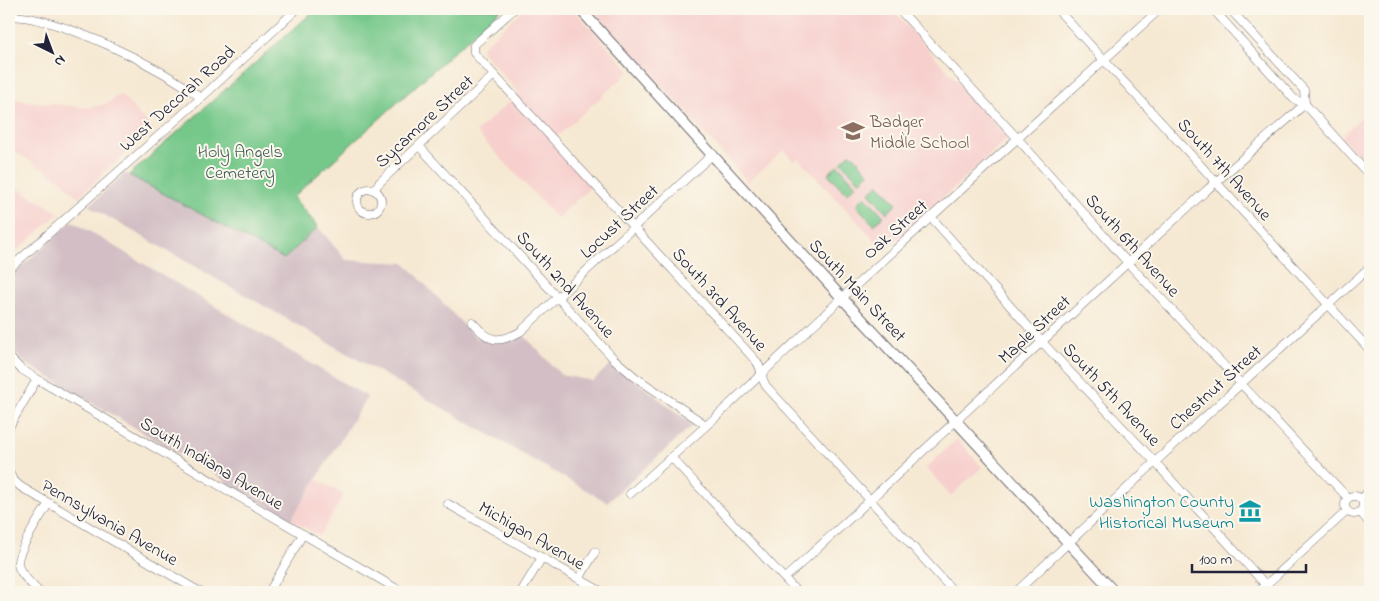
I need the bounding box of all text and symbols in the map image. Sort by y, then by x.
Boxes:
north arrow [28,28,78,78]
street label: West Decorah Road [115,40,242,159]
text: N [49,50,70,72]
street label: Sycamore Street [370,70,481,175]
place label: Badger Middle School [869,110,969,157]
street label: South 7th Avenue [1170,113,1277,228]
school or university icon: Badger Middle School [840,118,866,144]
park label: Holy Angels Cemetery [197,140,283,187]
street label: Locust Street [575,179,666,266]
street label: South 6th Avenue [1078,189,1186,304]
street label: Oak Street [858,194,935,267]
street label: South 2nd Avenue [509,226,620,345]
street label: South Main Street [802,234,911,349]
street label: South 3rd Avenue [665,243,773,359]
street label: Maple Street [993,290,1077,371]
street label: South 5th Avenue [1056,338,1166,454]
street label: Chestnut Street [1164,340,1268,437]
street label: South Indiana Avenue [134,412,288,518]
street label: Pennsylvania Avenue [36,474,183,574]
place label: Washington County Historical Museum [1089,490,1234,537]
street label: Michigan Avenue [472,496,590,579]
museum icon: Washington County Historical Museum [1237,498,1263,524]
scale bar [1192,541,1305,573]
text: 100 m [1199,549,1232,571]

